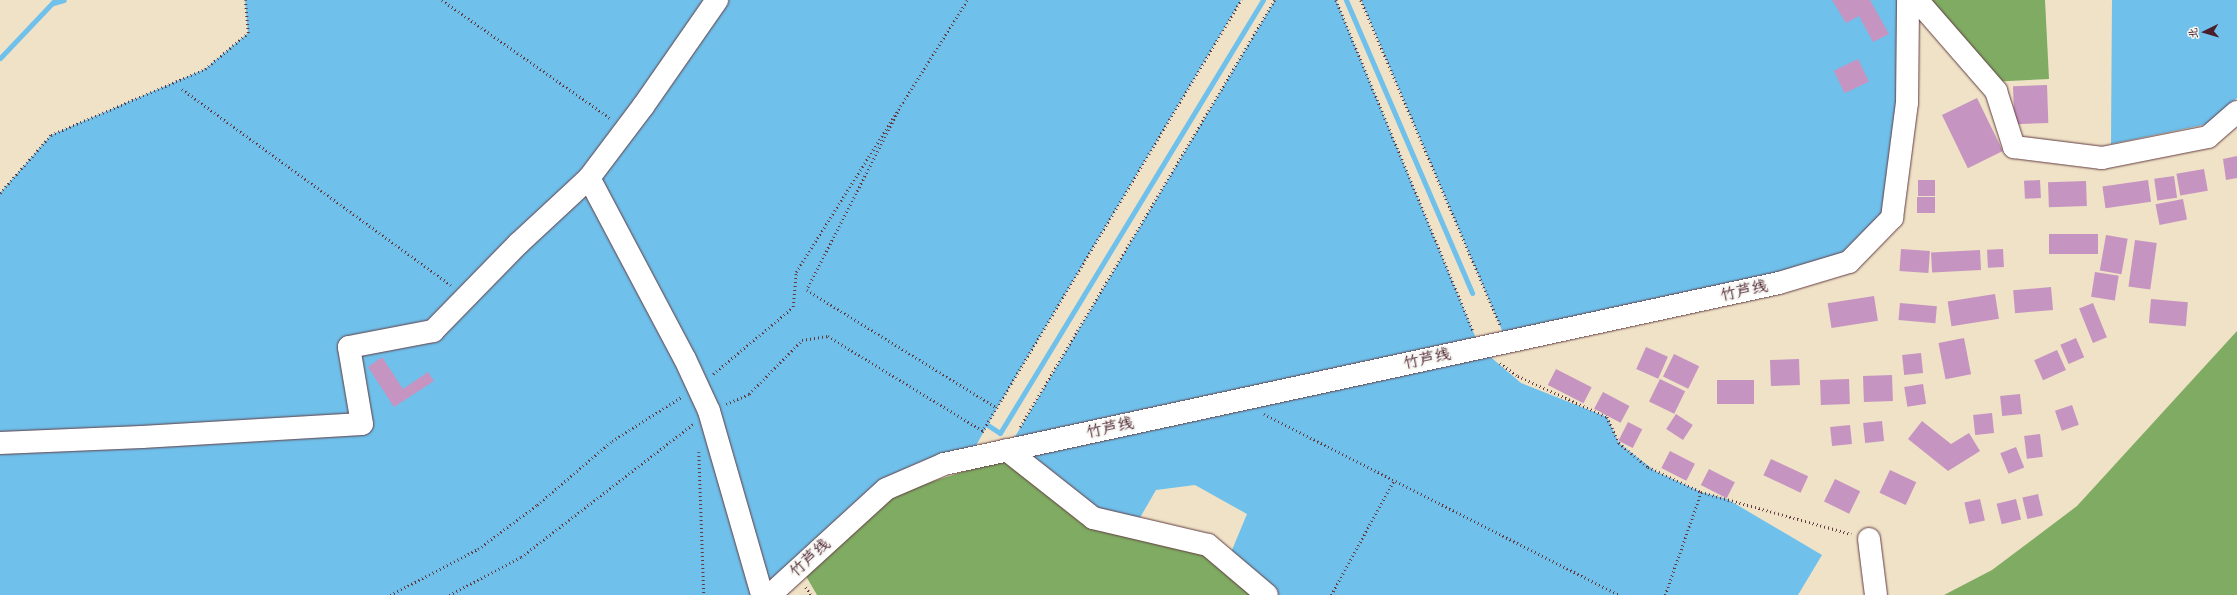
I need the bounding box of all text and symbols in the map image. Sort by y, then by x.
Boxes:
north arrow [2185,12,2225,52]
text: 北 [2186,27,2200,39]
street label: 竹芦线 [1719,277,1769,305]
street label: 竹芦线 [1402,345,1452,373]
street label: 竹芦线 [1085,414,1135,442]
street label: 竹芦线 [786,535,834,581]

